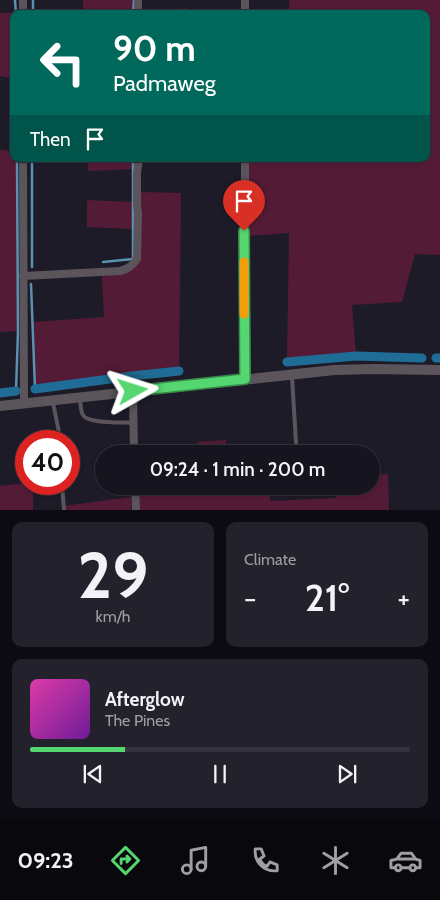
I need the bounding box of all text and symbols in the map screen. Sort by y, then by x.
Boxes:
text: 90 m [113,27,196,70]
icon: left [30,30,95,95]
text: Padmaweg [113,70,216,97]
icon: arrive [81,125,109,153]
text: Then [30,128,71,151]
pin [223,180,265,231]
icon: arrive [230,187,258,215]
position arrow [106,364,158,416]
speed limit sign: 40 [15,430,80,495]
text: 09:24 · 1 min · 200 m [150,458,325,481]
text: 29 [78,535,148,614]
text: Climate [244,550,296,569]
text: 21° [305,574,349,621]
text: − [244,581,256,615]
text: + [398,581,410,615]
text: km/h [95,607,131,626]
text: Afterglow [105,688,185,711]
text: The Pines [105,711,170,730]
icon: previous [79,760,107,788]
icon: pause [206,760,234,788]
icon: next [333,760,361,788]
icon: directions [108,843,143,878]
icon: music [178,843,213,878]
icon: phone [248,843,283,878]
icon: climate [318,843,353,878]
icon: car [388,843,423,878]
text: 09:23 [17,847,74,874]

